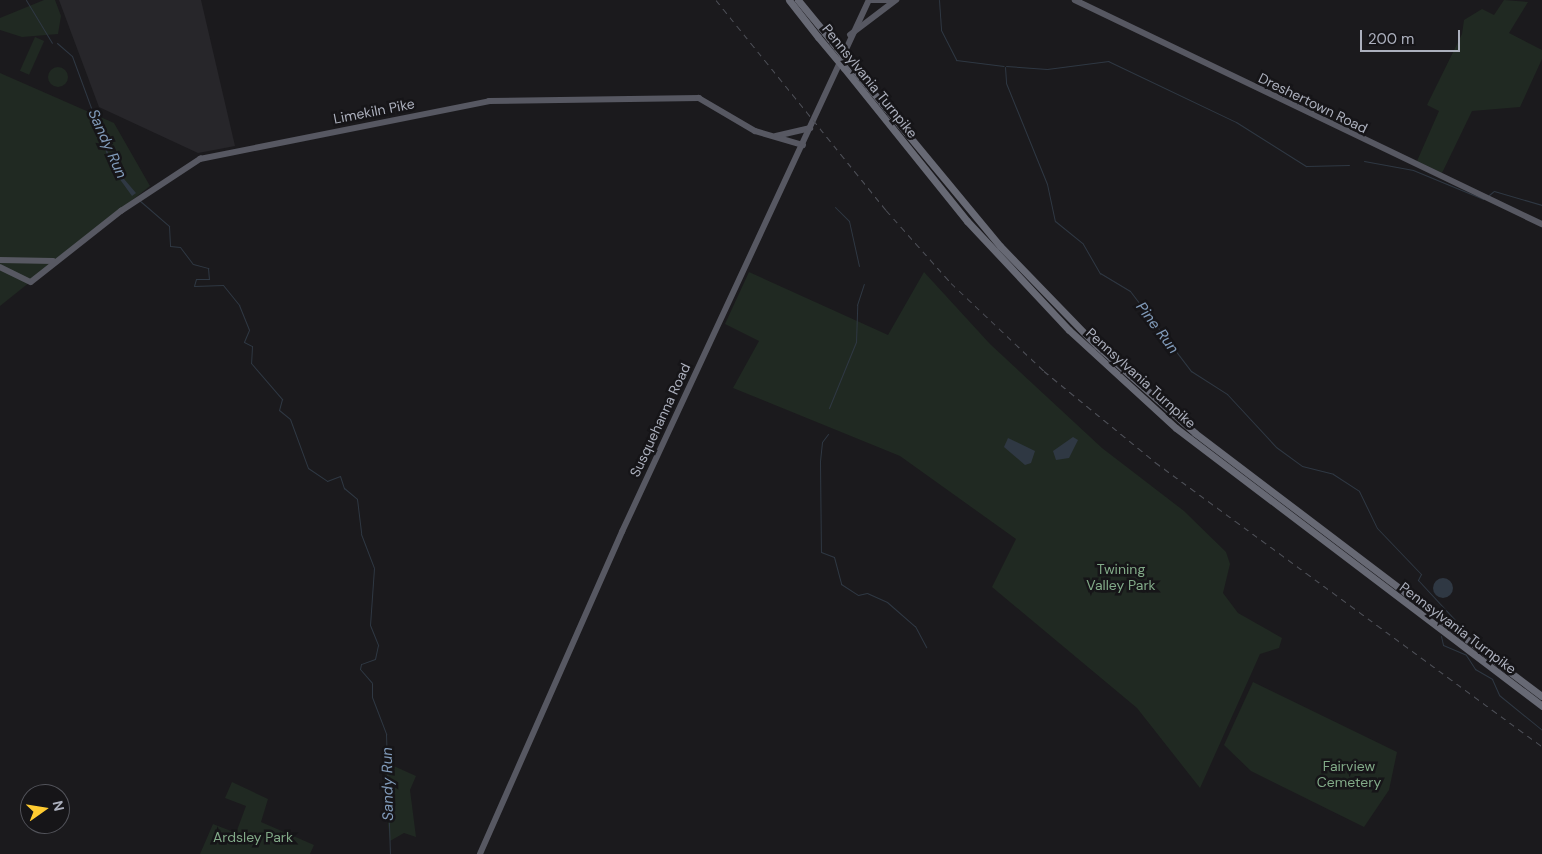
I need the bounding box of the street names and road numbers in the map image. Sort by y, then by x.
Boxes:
street label: Pennsylvania Turnpike [819,21,921,141]
street label: Dreshertown Road [1256,69,1370,137]
street label: Limekiln Pike [332,95,416,127]
street label: Pennsylvania Turnpike [1083,324,1199,432]
street label: Susquehanna Road [626,360,694,480]
street label: Pennsylvania Turnpike [1396,579,1520,677]

